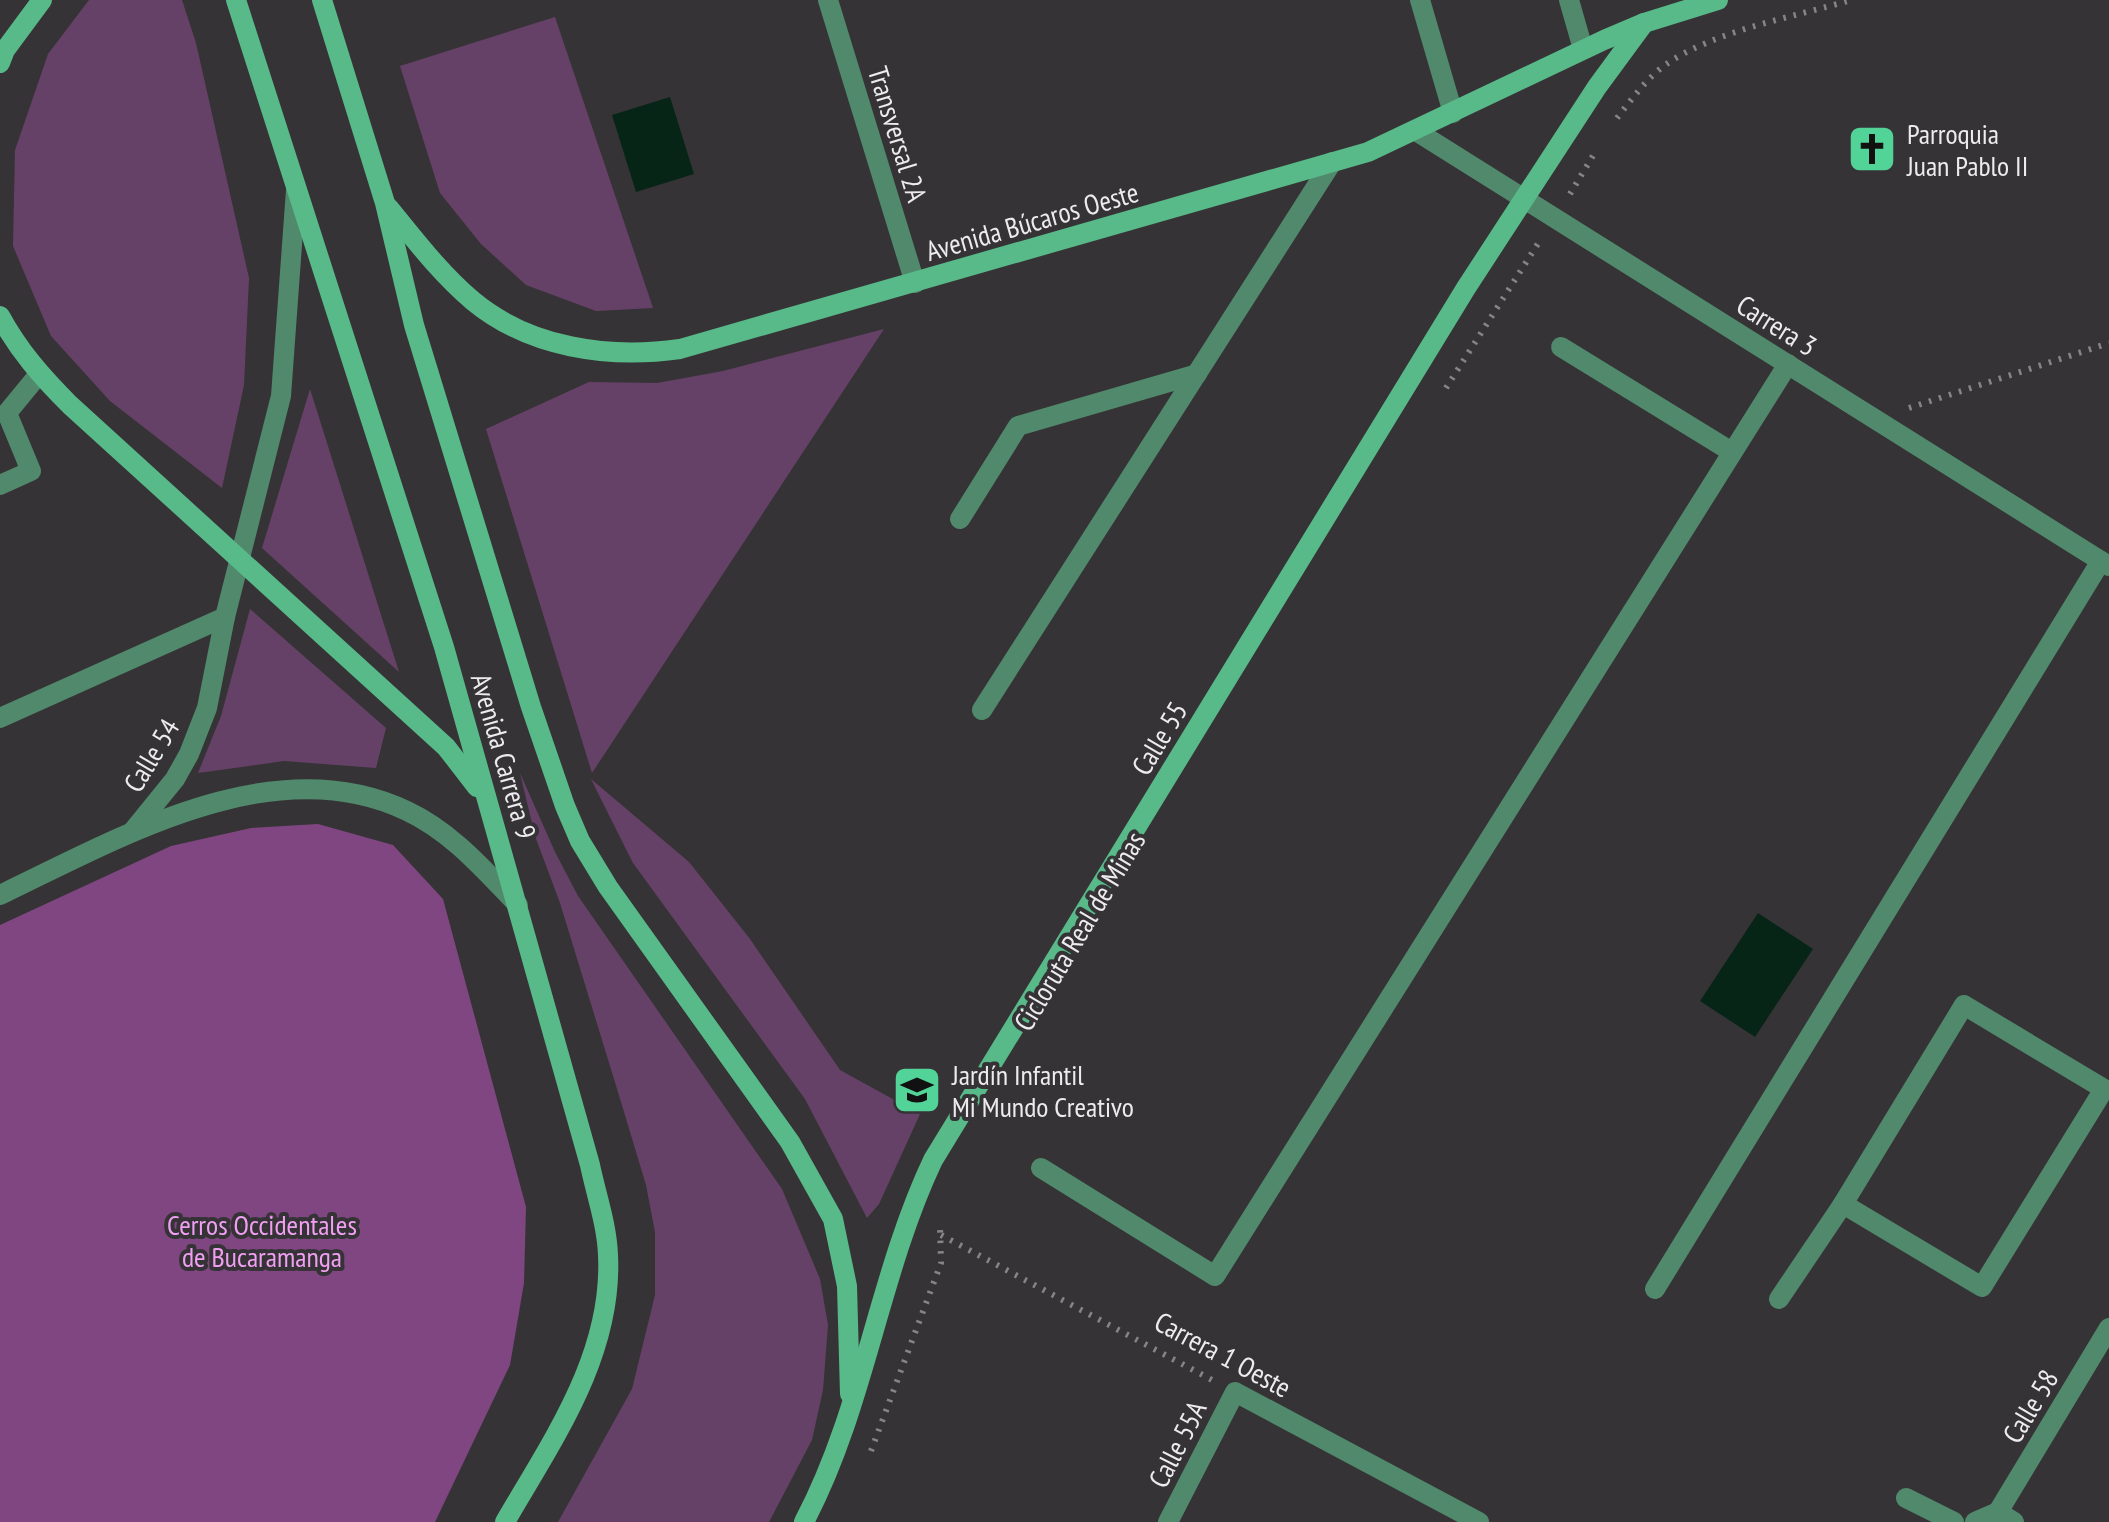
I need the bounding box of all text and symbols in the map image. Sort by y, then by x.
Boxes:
street label: Transversal 2A [860,62,936,207]
place label: Parroquia Juan Pablo II [1906,115,2028,184]
church icon: Parroquia Juan Pablo II [1846,123,1898,175]
street label: Avenida Búcaros Oeste [921,173,1143,269]
street label: Carrera 3 [1730,286,1824,364]
street label: Avenida Carrera 9 [463,669,545,843]
street label: Calle 55 [1123,694,1195,782]
street label: Calle 54 [115,711,188,799]
street label: Cicloruta Real de Minas [1005,825,1153,1037]
place label: Jardín Infantil Mi Mundo Creativo [951,1056,1134,1125]
school or university icon: Jardín Infantil Mi Mundo Creativo [891,1064,943,1116]
park label: Cerros Occidentales de Bucaramanga [167,1206,357,1275]
street label: Carrera 1 Oeste [1148,1303,1298,1405]
street label: Calle 58 [1994,1362,2066,1450]
street label: Calle 55A [1139,1394,1215,1494]

